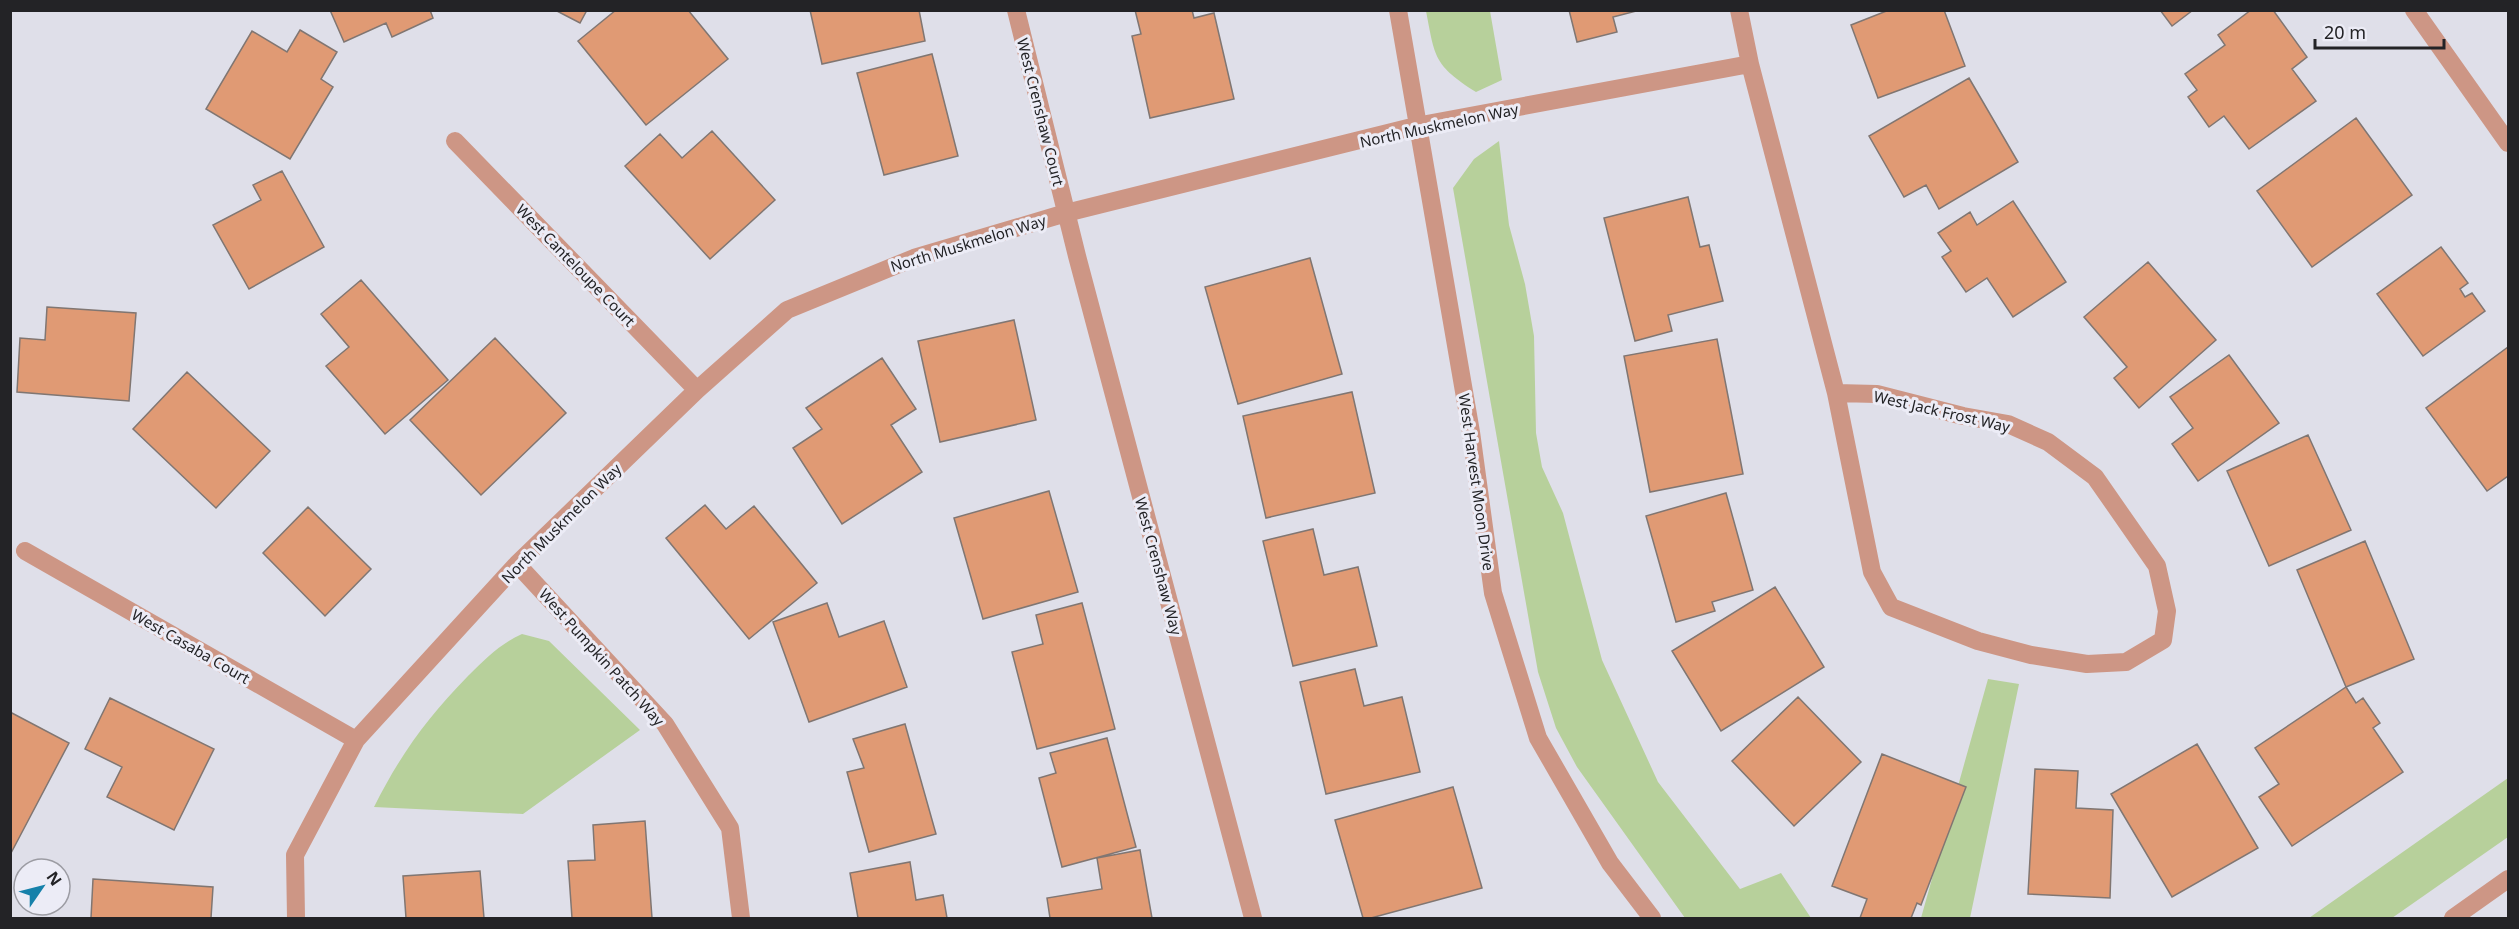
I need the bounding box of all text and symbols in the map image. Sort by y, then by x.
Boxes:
scale bar [2315,12,2444,50]
text: 20 m [2324,20,2366,44]
street label: West Crenshaw Court [1013,36,1069,189]
street label: North Muskmelon Way [1358,98,1520,152]
street label: West Canteloupe Court [512,199,640,331]
street label: North Muskmelon Way [888,210,1049,276]
street label: West Jack Frost Way [1872,386,2012,436]
street label: West Harvest Moon Drive [1455,392,1499,572]
street label: North Muskmelon Way [497,459,625,587]
street label: West Crenshaw Way [1131,495,1187,637]
street label: West Pumpkin Patch Way [535,584,669,730]
street label: West Casaba Court [128,604,254,688]
north arrow [12,857,72,917]
text: N [42,867,67,890]

